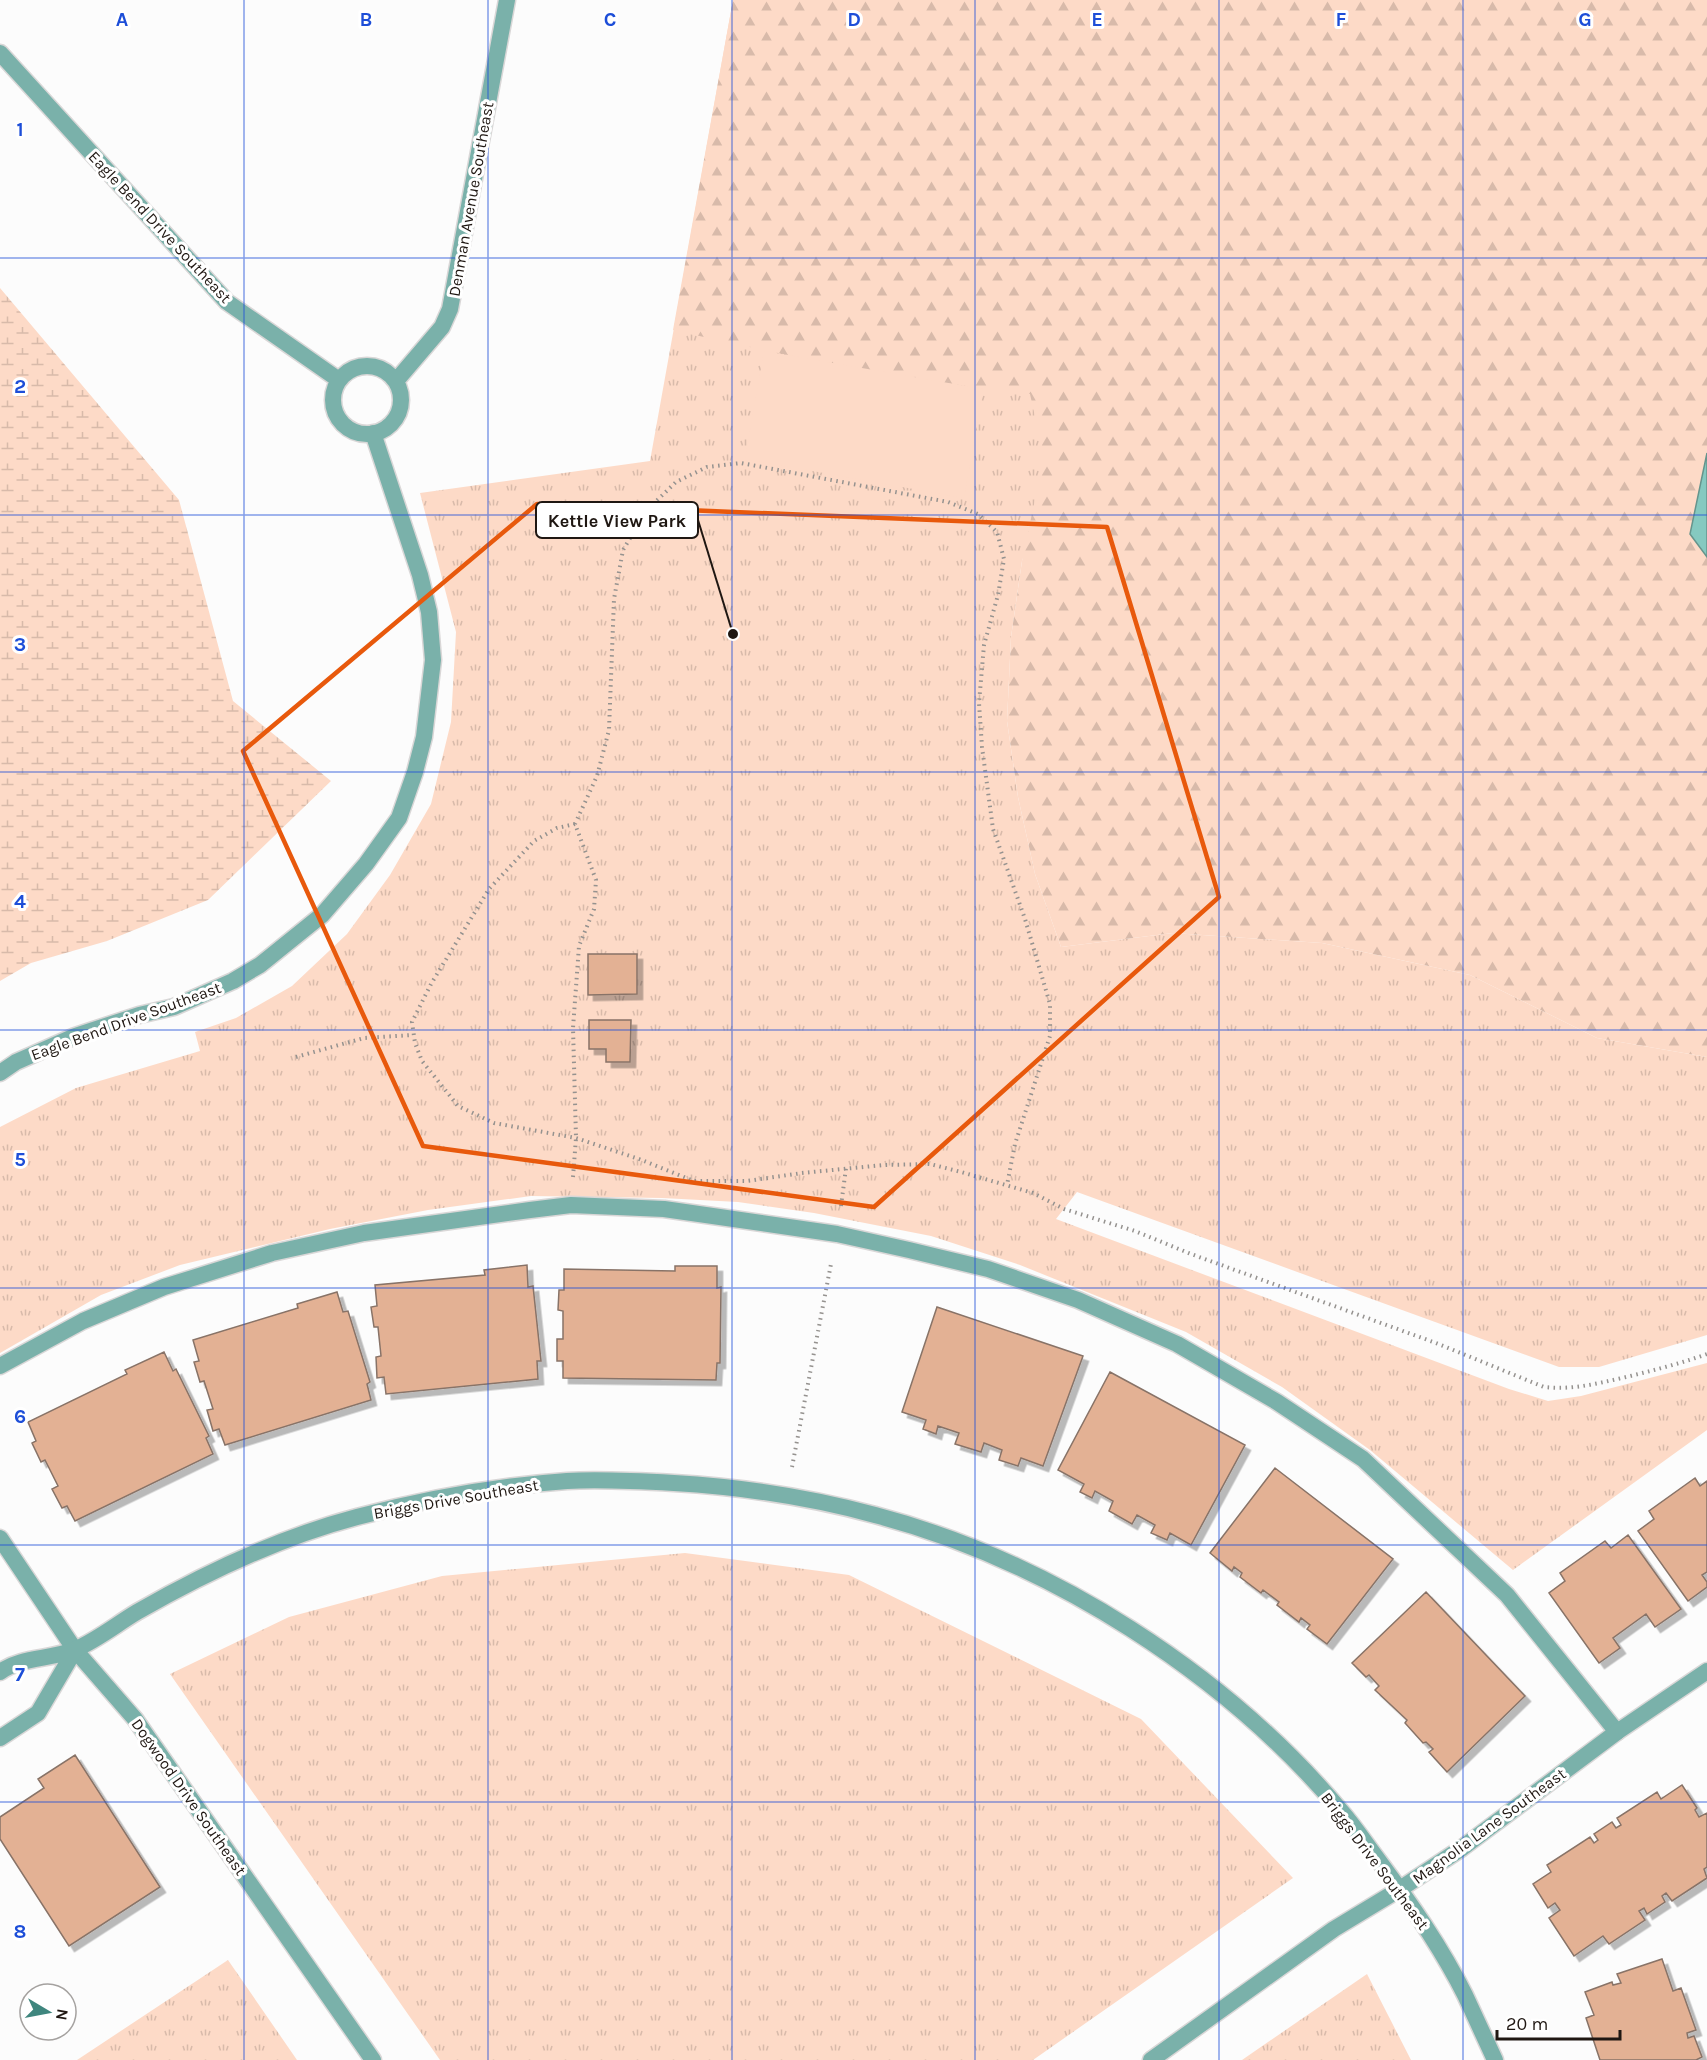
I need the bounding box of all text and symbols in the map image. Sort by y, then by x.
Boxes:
text: A [116,8,129,31]
text: B [360,8,372,31]
text: C [604,8,616,31]
text: D [847,8,861,31]
text: E [1091,8,1103,31]
text: F [1336,8,1347,31]
text: G [1578,8,1592,31]
street label: Denman Avenue Southeast [445,100,497,298]
text: 1 [16,118,24,141]
street label: Eagle Bend Drive Southeast [85,147,235,307]
text: 2 [14,375,26,398]
callout: Kettle View Park [536,502,698,538]
text: Kettle View Park [548,510,686,532]
text: 3 [14,633,26,656]
text: 4 [14,890,26,913]
street label: Eagle Bend Drive Southeast [28,978,224,1064]
text: 5 [14,1148,26,1171]
text: 6 [14,1405,26,1428]
street label: Briggs Drive Southeast [372,1475,540,1523]
text: 7 [15,1663,25,1686]
street label: Dogwood Drive Southeast [128,1715,250,1879]
street label: Magnolia Lane Southeast [1409,1764,1569,1888]
street label: Briggs Drive Southeast [1317,1789,1433,1933]
text: 8 [14,1920,26,1943]
north arrow [18,1982,78,2042]
scale bar [1497,2003,1620,2041]
text: N [52,2007,73,2022]
text: 20 m [1506,2013,1548,2035]

